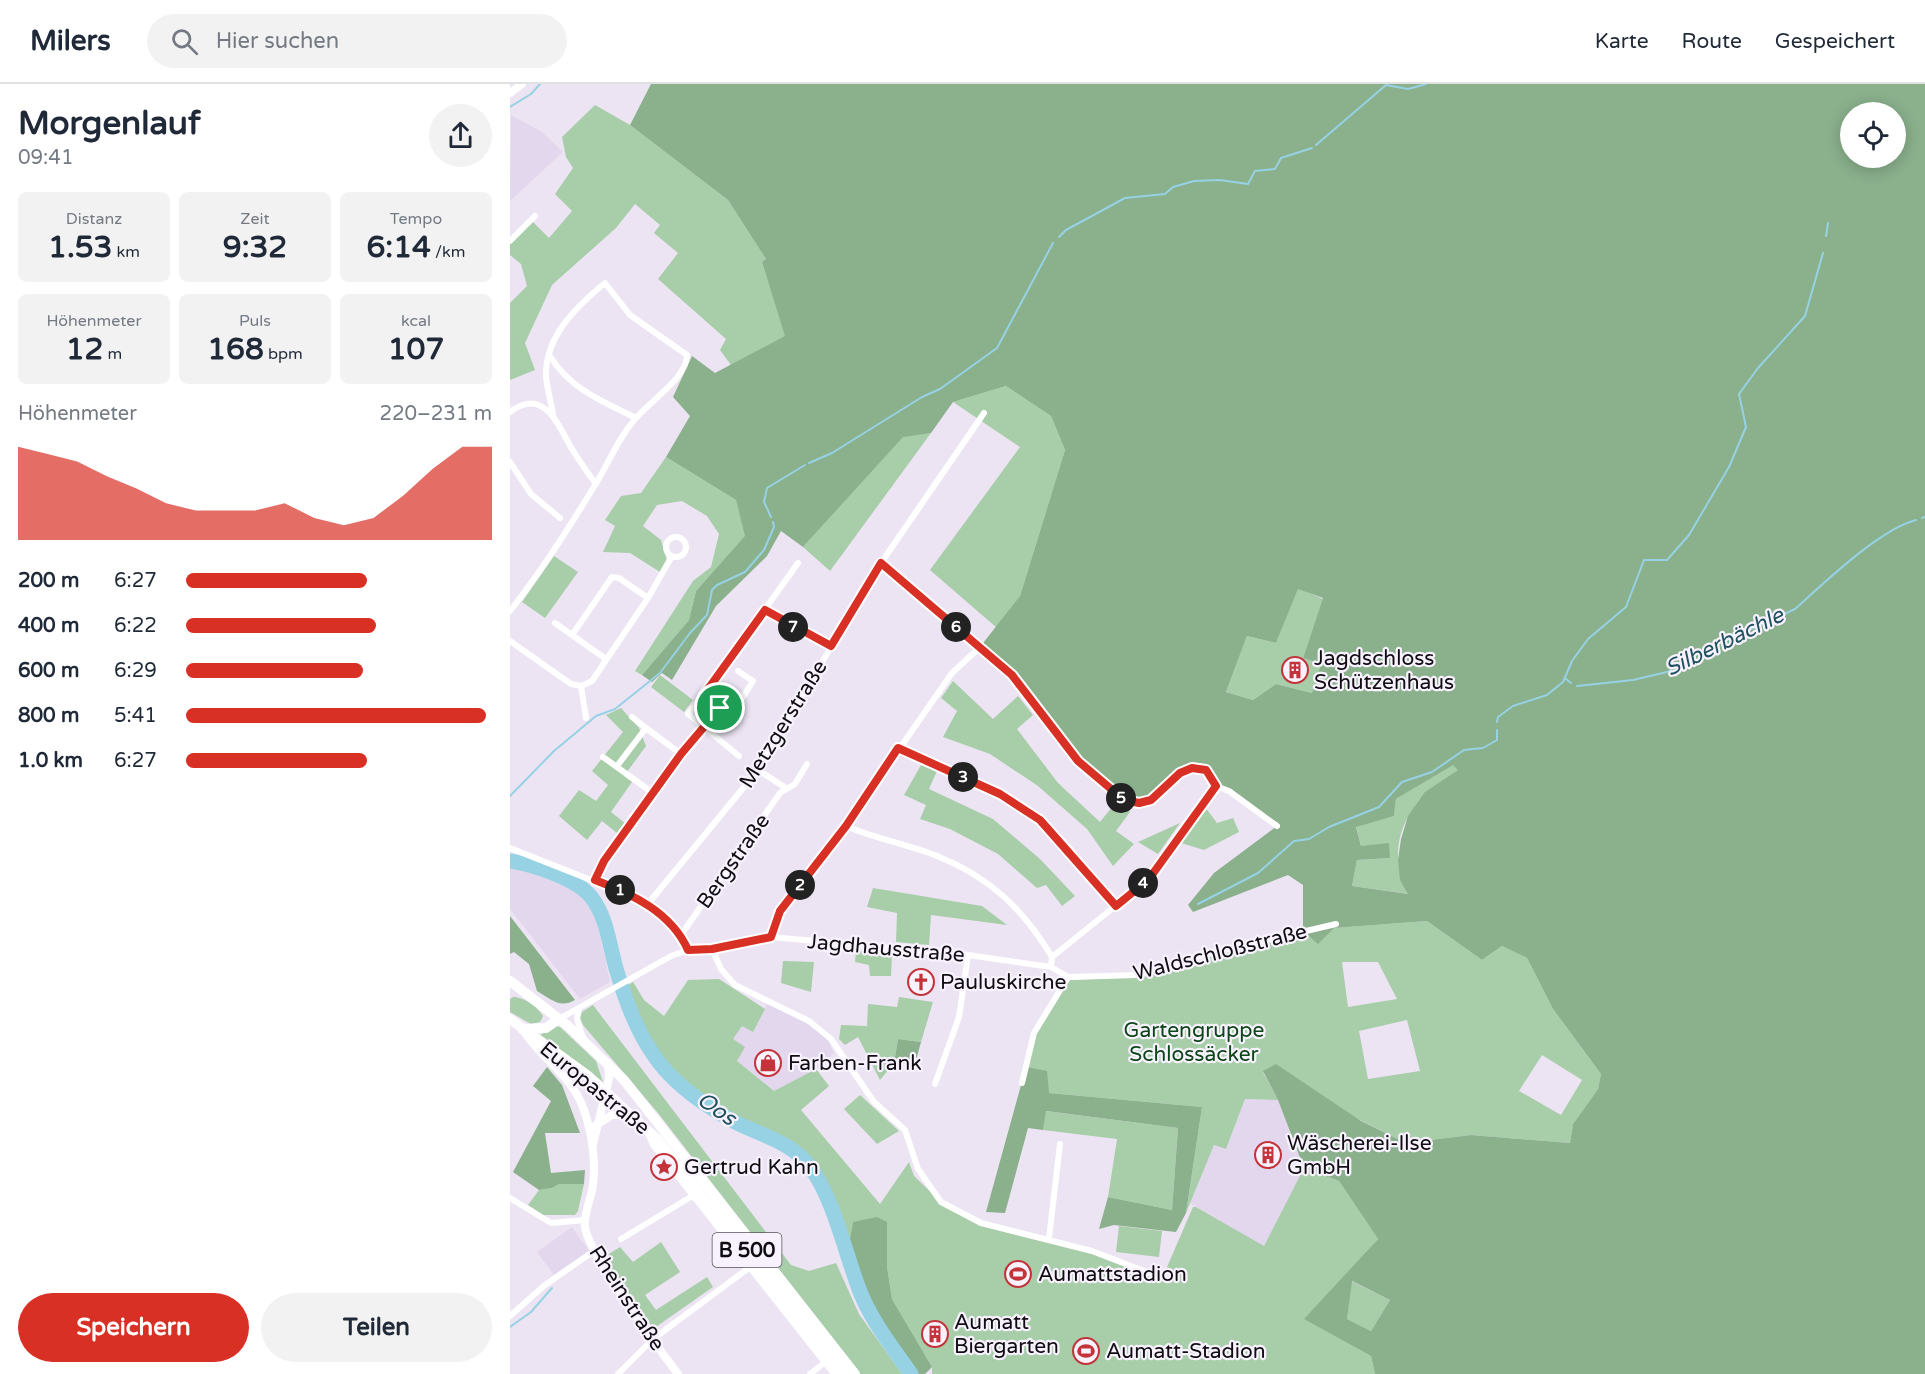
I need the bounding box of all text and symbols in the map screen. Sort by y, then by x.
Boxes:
search box [147,14,567,68]
text: Milers [30,24,111,58]
icon: search [168,25,201,58]
text: Hier suchen [216,28,339,54]
text: Karte [1595,29,1649,54]
text: Route [1682,29,1742,54]
text: Gespeichert [1775,29,1895,54]
map controls [1840,102,1906,168]
button: locate [1840,102,1906,168]
text: Morgenlauf [18,104,201,143]
button: share [429,104,492,167]
text: 09:41 [18,146,73,170]
text: Distanz [66,209,122,229]
text: Zeit [240,209,270,229]
text: Tempo [390,209,442,229]
text: 1.53 [48,229,112,266]
text: 9:32 [223,229,287,266]
text: 6:14 [367,229,431,266]
text: km [112,242,140,262]
text: /km [431,242,465,262]
text: Höhenmeter [46,311,142,331]
text: Puls [239,311,271,331]
text: kcal [401,311,431,331]
text: 12 [66,331,103,368]
text: 168 [207,331,264,368]
text: 107 [388,331,444,368]
text: m [103,344,122,364]
text: bpm [264,344,303,364]
text: Höhenmeter [18,402,137,426]
text: 220–231 m [379,402,492,426]
text: 200 m [18,569,79,593]
text: 6:27 [114,569,157,593]
water label: Silberbächle [1661,601,1789,682]
pin: 7 [778,612,808,642]
pin: 6 [941,612,971,642]
text: 400 m [18,614,79,638]
text: 6:22 [114,614,157,638]
text: 7 [788,617,798,637]
text: 6 [951,617,961,637]
place label: Jagdschloss Schützenhaus [1314,646,1454,695]
building icon: Jagdschloss Schützenhaus [1280,655,1310,685]
street label: Metzgerstraße [734,656,833,793]
text: 600 m [18,659,79,683]
text: 6:29 [114,659,157,683]
pin [694,682,745,733]
icon: arrive [703,691,736,724]
text: 800 m [18,704,79,728]
text: 5:41 [114,704,157,728]
text: 1.0 km [18,749,83,773]
text: 6:27 [114,749,157,773]
pin: 3 [948,762,978,792]
text: 3 [958,767,968,787]
pin: 5 [1106,783,1136,813]
text: 5 [1116,788,1126,808]
street label: Bergstraße [692,809,775,913]
pin: 4 [1128,868,1158,898]
pin: 2 [785,870,815,900]
text: 4 [1138,873,1148,893]
pin: 1 [605,875,635,905]
text: 2 [795,875,805,895]
text: 1 [615,880,625,900]
street label: Waldschloßstraße [1131,919,1310,986]
street label: Jagdhausstraße [806,929,966,968]
church icon: Pauluskirche [906,967,936,997]
place label: Pauluskirche [940,970,1067,995]
park label: Gartengruppe Schlossäcker [1124,1018,1264,1067]
street label: Europastraße [535,1037,655,1140]
shop icon: Farben-Frank [753,1048,783,1078]
place label: Farben-Frank [788,1051,922,1076]
water label: Oos [692,1086,742,1132]
place label: Wäscherei-Ilse GmbH [1287,1131,1432,1180]
building icon: Wäscherei-Ilse GmbH [1253,1140,1283,1170]
place icon: Gertrud Kahn [649,1152,679,1182]
place label: Gertrud Kahn [684,1155,819,1180]
road number: B 500 [712,1233,782,1267]
street label: Rheinstraße [583,1241,670,1356]
sports icon: Aumattstadion [1003,1259,1033,1289]
place label: Aumattstadion [1038,1262,1187,1287]
button: Speichern [18,1293,249,1362]
button: Teilen [261,1293,492,1362]
place label: Aumatt Biergarten [954,1310,1059,1359]
building icon: Aumatt Biergarten [920,1319,950,1349]
sports icon: Aumatt-Stadion [1071,1336,1101,1366]
place label: Aumatt-Stadion [1106,1339,1266,1364]

